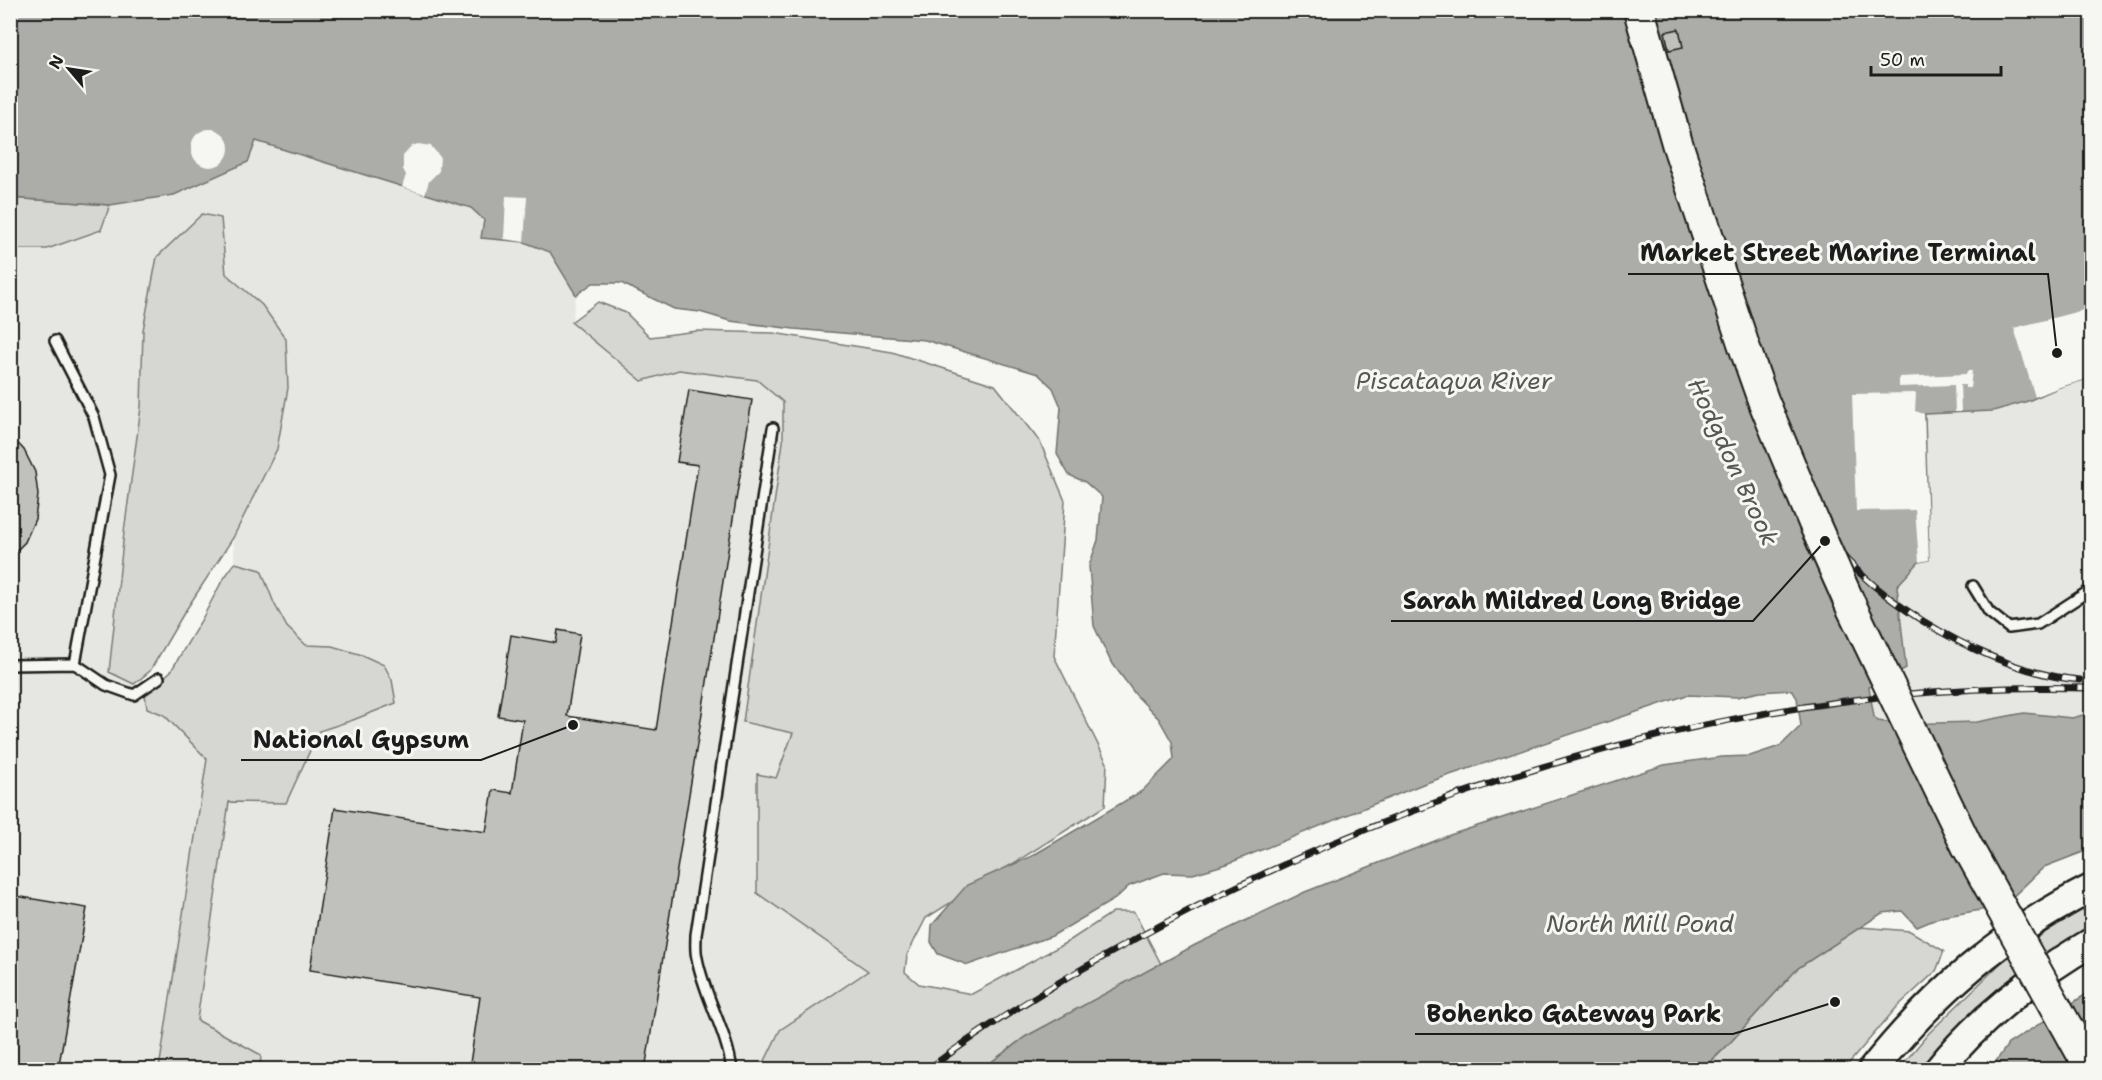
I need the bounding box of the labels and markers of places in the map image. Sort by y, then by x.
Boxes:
callout: Market Street Marine Terminal [1628,232,2048,274]
callout: Sarah Mildred Long Bridge [1391,579,1753,621]
callout: National Gypsum [241,718,481,760]
callout: Bohenko Gateway Park [1415,992,1733,1034]

